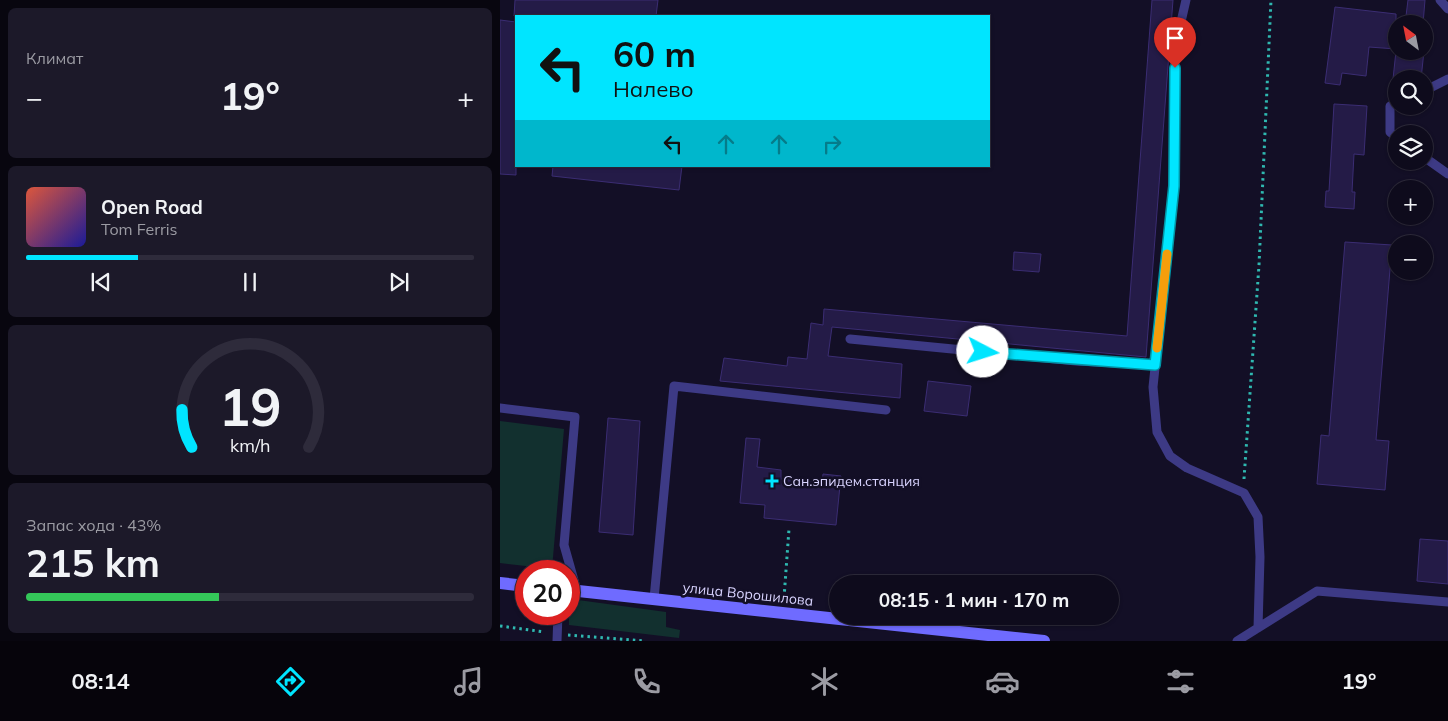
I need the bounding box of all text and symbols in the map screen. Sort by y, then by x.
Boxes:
north arrow [1388,15,1432,60]
map controls [1388,15,1433,280]
pin [1154,17,1196,68]
icon: arrive [1161,24,1189,52]
text: 60 m [613,32,696,76]
icon: left [530,35,595,100]
text: Климат [26,48,83,68]
button: search [1388,70,1433,115]
text: 19° [220,72,280,120]
text: Налево [613,75,693,103]
text: − [26,80,43,115]
text: + [457,80,474,115]
button: layers [1388,125,1433,170]
icon: left [659,130,687,158]
icon: ahead [712,130,740,158]
icon: ahead [765,130,793,158]
icon: right [818,130,846,158]
button: + [1388,180,1433,225]
text: Open Road [101,195,203,219]
text: Tom Ferris [101,219,178,239]
button: − [1388,235,1433,280]
icon: previous [87,268,115,296]
icon: pause [236,268,264,296]
icon: next [385,268,413,296]
position arrow [956,325,1008,377]
text: 19 [219,374,281,439]
text: km/h [230,434,270,456]
place label: Сан.эпидем.станция [783,472,920,490]
marker: Сан.эпидем.станция [765,474,779,488]
text: Запас хода · 43% [26,515,161,535]
text: 215 km [26,539,160,587]
speed limit sign: 20 [515,560,580,625]
street label: улица Ворошилова [682,578,814,610]
text: 08:15 · 1 мин · 170 m [879,588,1069,612]
icon: directions [273,664,308,699]
icon: music [451,664,486,699]
icon: phone [629,664,664,699]
icon: climate [807,664,842,699]
icon: car [985,664,1020,699]
icon: filters [1163,664,1198,699]
text: 08:14 [72,667,130,695]
text: 19° [1342,667,1376,695]

